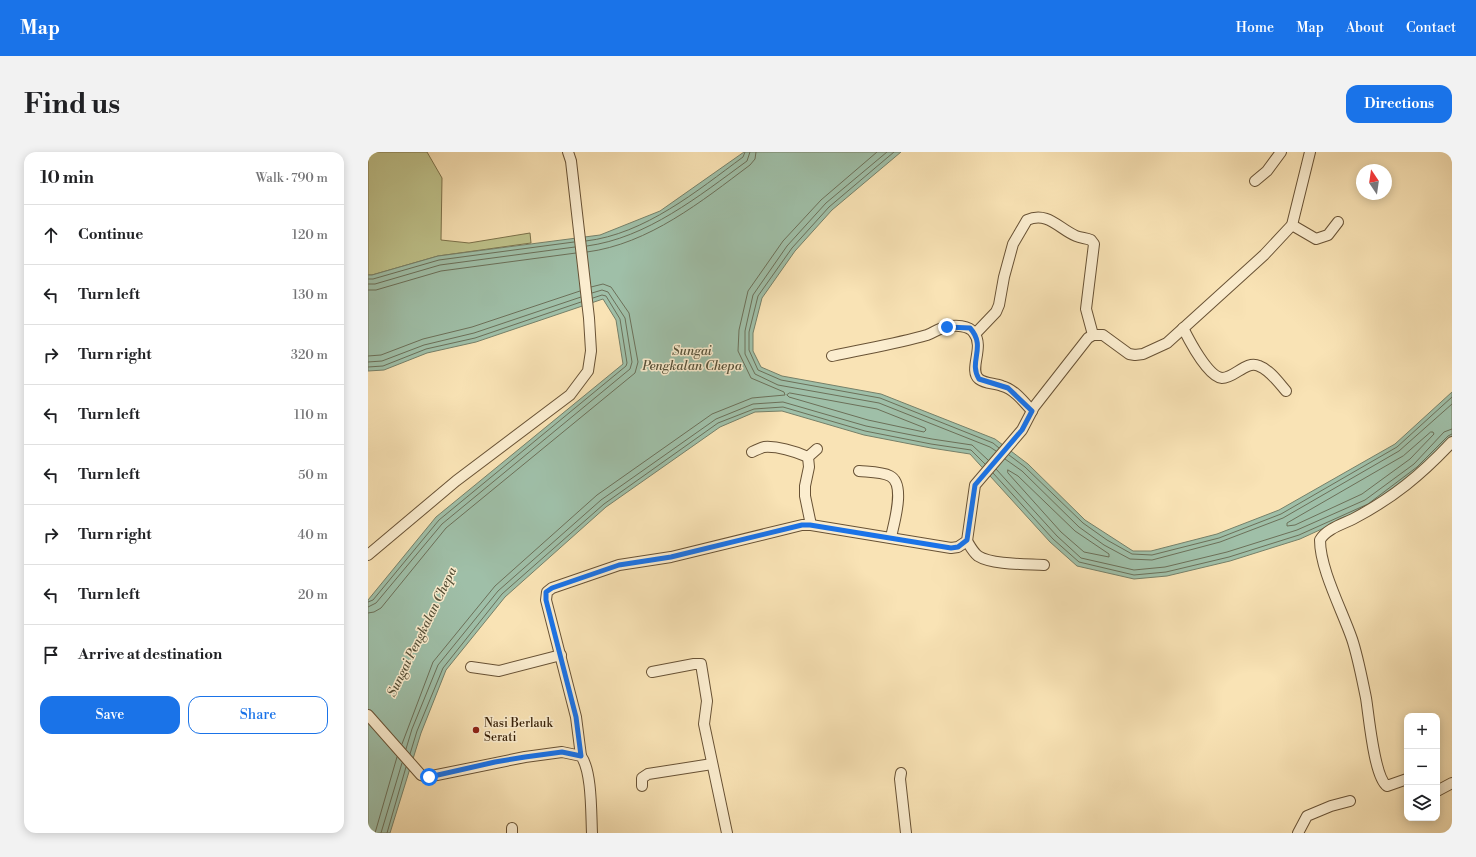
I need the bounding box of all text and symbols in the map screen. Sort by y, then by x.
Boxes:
text: Map [20,16,60,40]
text: Home [1236,19,1274,37]
text: Map [1296,19,1324,37]
text: About [1346,19,1384,37]
text: Contact [1406,19,1456,37]
button: Directions [1346,85,1452,123]
text: Find us [24,87,120,122]
north arrow [1356,164,1392,200]
text: 10 min [40,167,94,189]
text: Walk · 790 m [255,170,328,186]
icon: ahead [40,224,62,246]
text: Continue [78,225,143,244]
text: 120 m [292,227,328,243]
icon: left [40,284,62,306]
text: Turn left [78,285,140,304]
text: 130 m [293,287,328,303]
route end [938,318,956,336]
water label: Sungai Pengkalan Chepa [641,343,743,374]
icon: right [40,344,62,366]
text: Turn right [78,345,152,364]
text: 320 m [291,347,328,363]
icon: left [40,404,62,426]
text: Turn left [78,405,140,424]
text: 110 m [294,407,328,423]
icon: left [40,464,62,486]
text: Turn left [78,465,140,484]
text: 50 m [298,467,328,483]
icon: right [40,524,62,546]
text: Turn right [78,525,152,544]
text: 40 m [298,527,328,543]
water label: Sungai Pengkalan Chepa [384,564,461,699]
icon: left [40,584,62,606]
text: Turn left [78,585,140,604]
text: 20 m [298,587,328,603]
icon: arrive [40,644,62,666]
text: Arrive at destination [78,645,222,664]
button: Save [40,696,180,734]
button: Share [188,696,328,734]
map controls [1404,713,1440,821]
button: + [1404,713,1440,749]
place label: Nasi Berlauk Serati [484,716,553,745]
marker: Nasi Berlauk Serati [471,725,481,735]
button: − [1404,749,1440,785]
route start [420,768,438,786]
button: layers [1404,785,1440,821]

